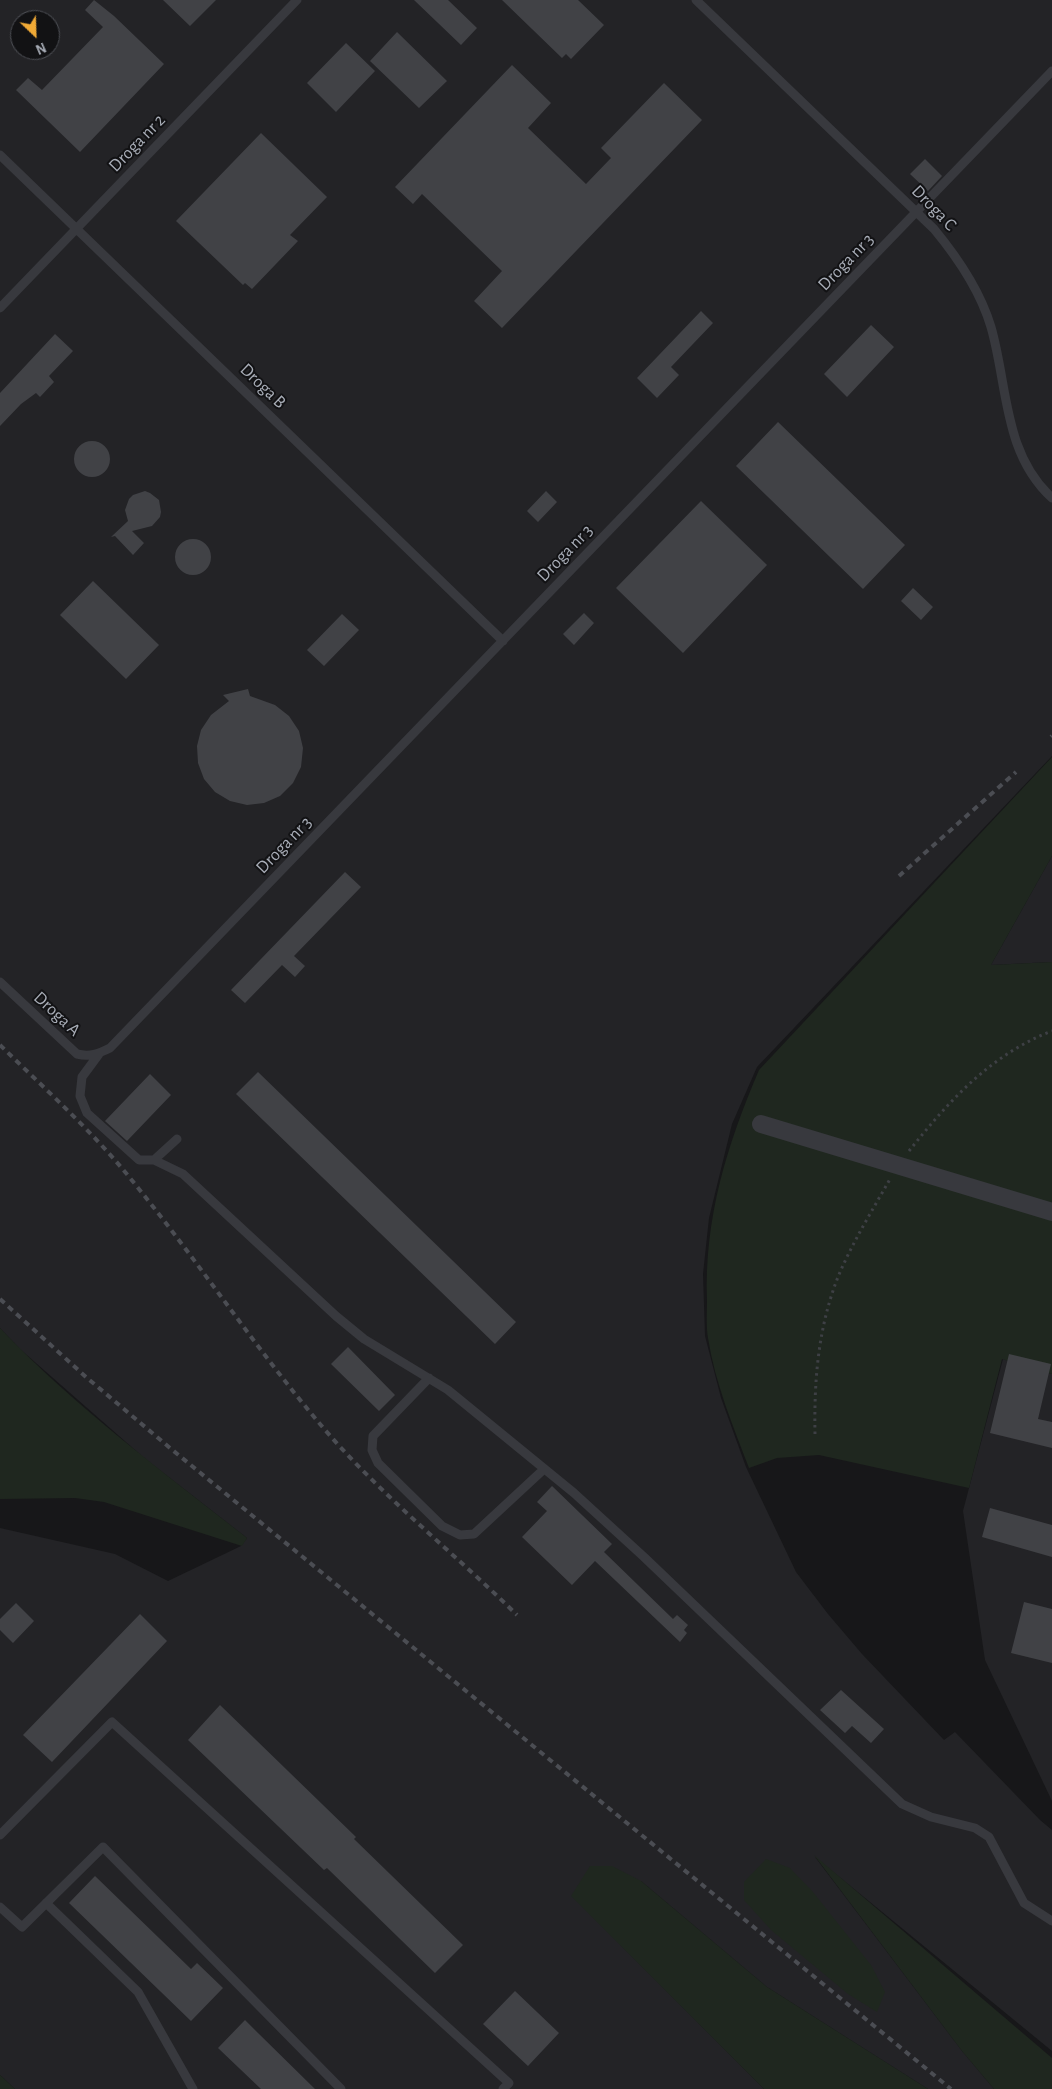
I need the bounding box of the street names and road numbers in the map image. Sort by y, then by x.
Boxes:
street label: Droga nr 2 [104,110,170,176]
street label: Droga C [907,181,961,235]
street label: Droga nr 3 [813,229,879,295]
street label: Droga B [235,359,291,413]
street label: Droga nr 3 [532,520,598,586]
street label: Droga nr 3 [251,812,317,878]
street label: Droga A [29,987,85,1041]

